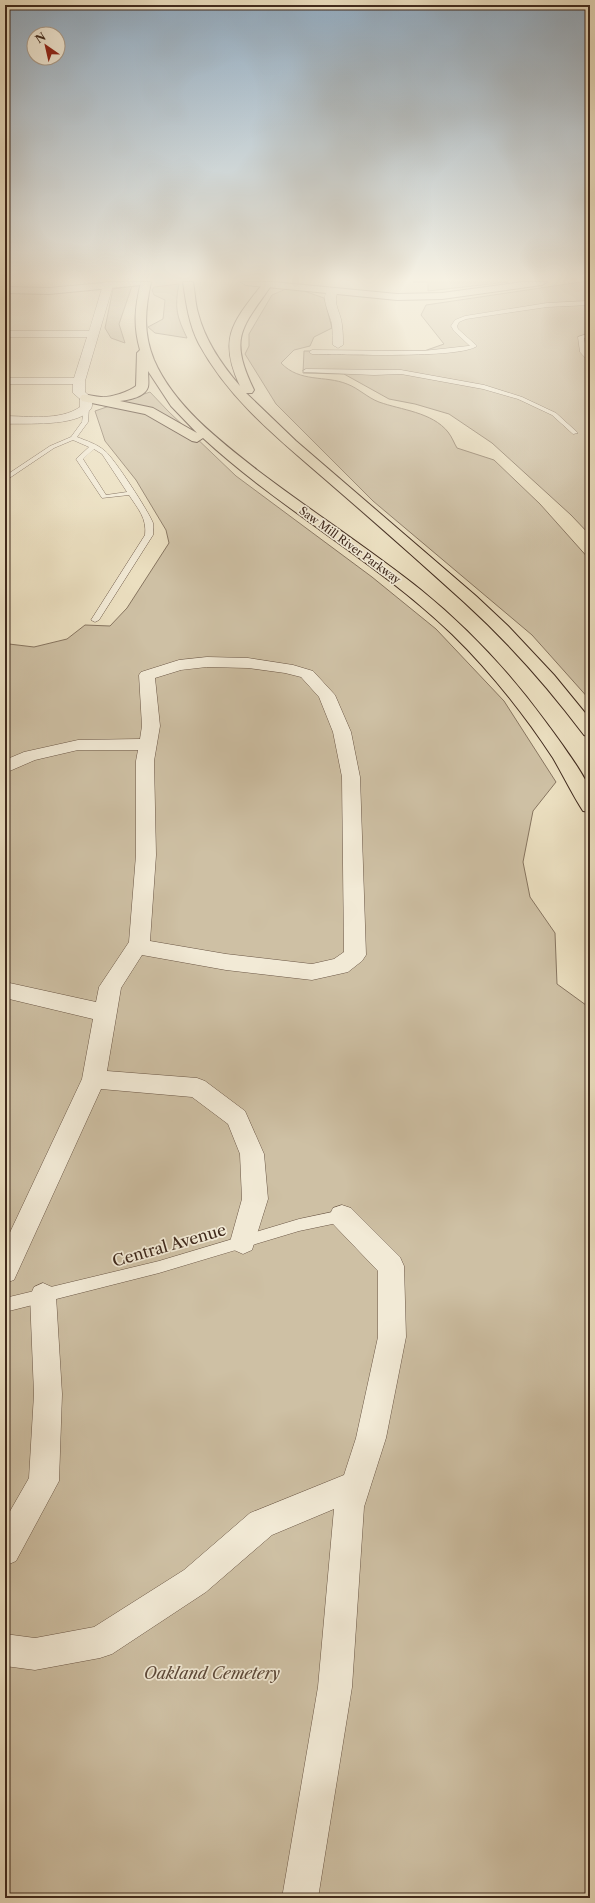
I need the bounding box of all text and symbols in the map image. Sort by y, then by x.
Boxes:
north arrow [26,26,66,66]
text: N [33,29,49,46]
street label: Saw Mill River Parkway [296,503,404,587]
street label: Central Avenue [110,1219,228,1271]
park label: Oakland Cemetery [144,1663,280,1683]

